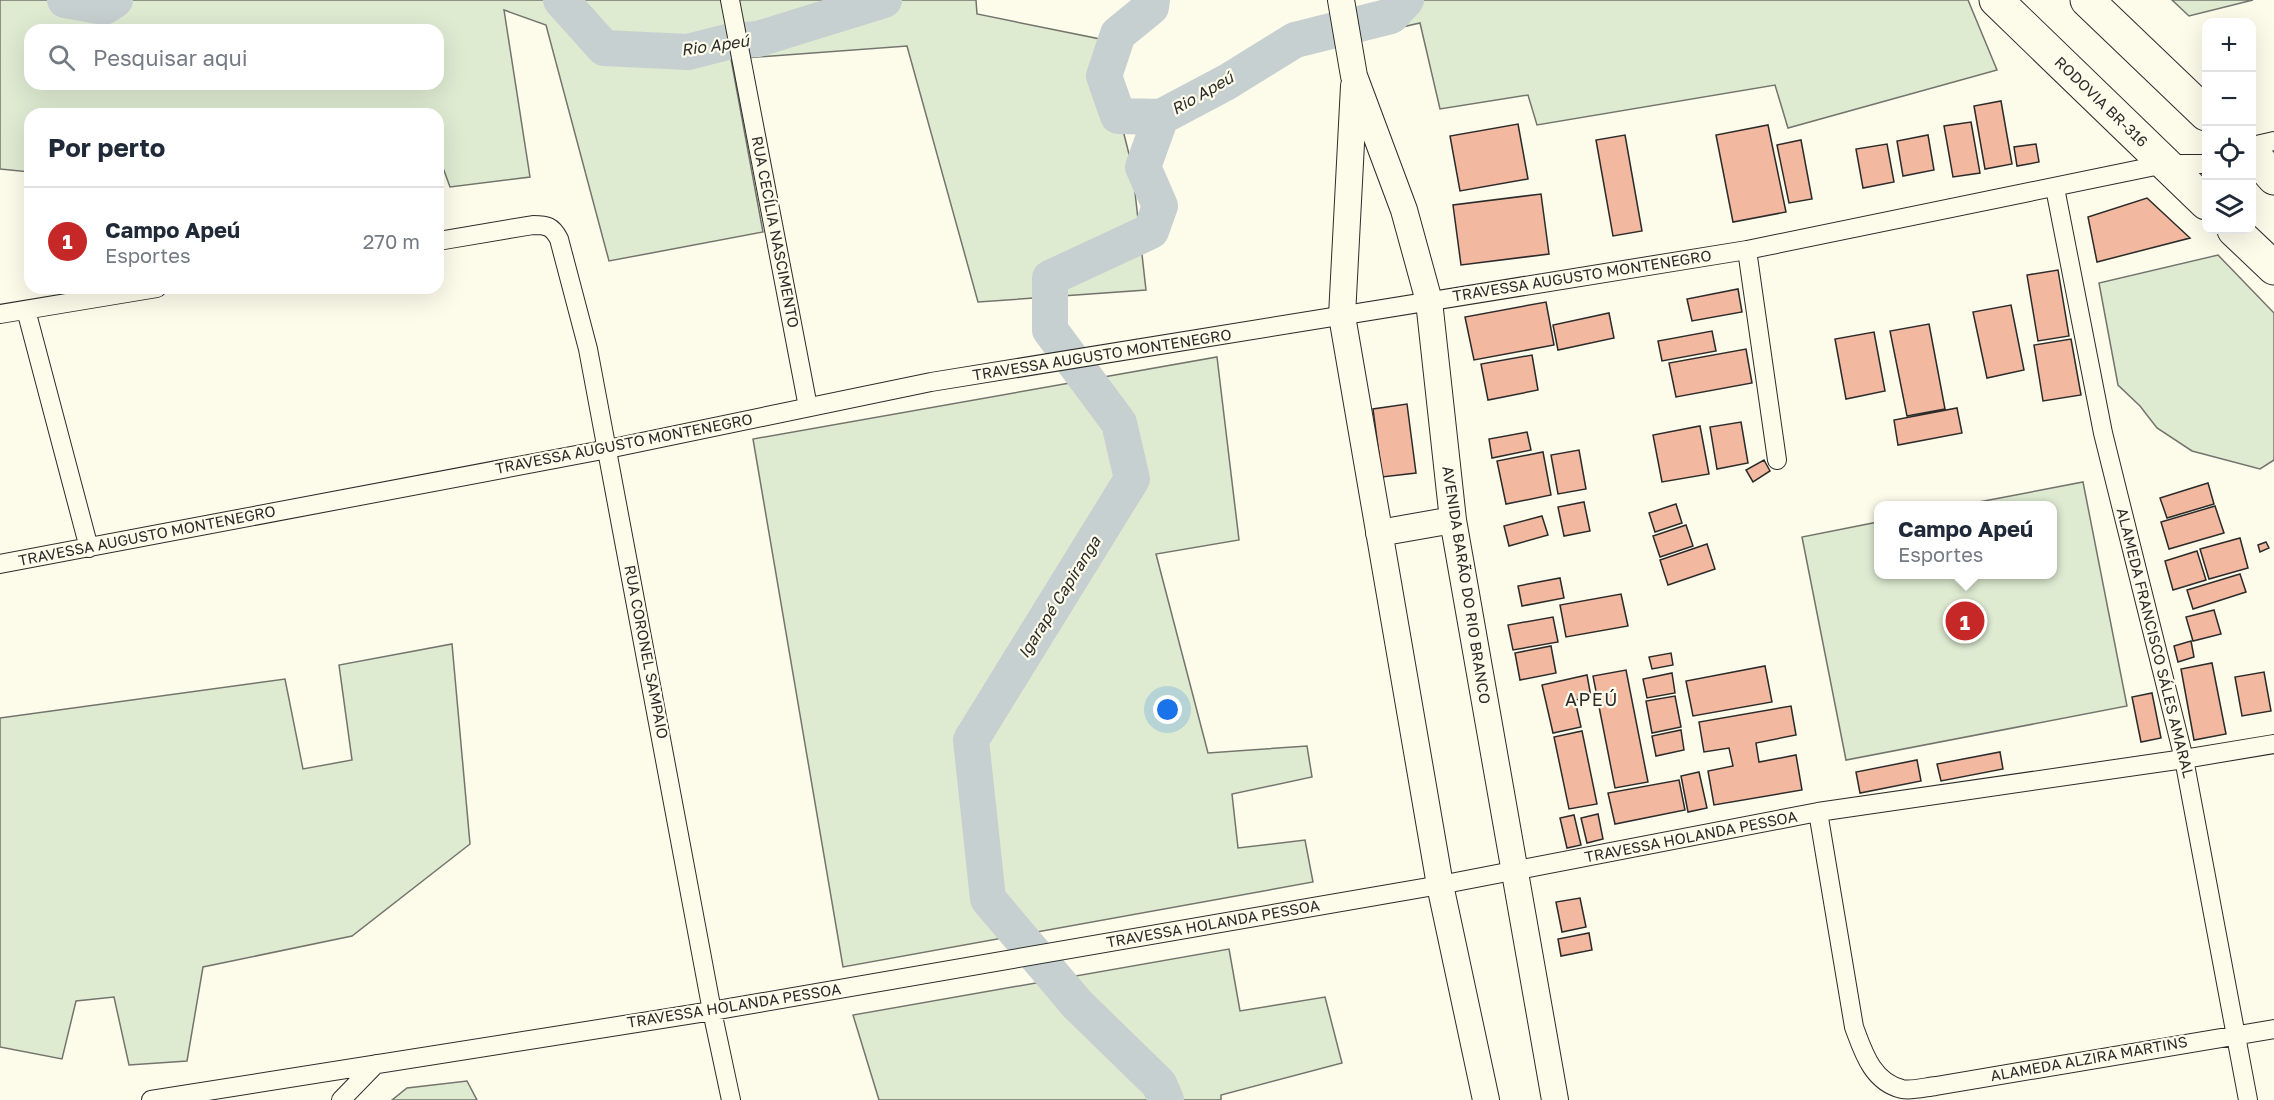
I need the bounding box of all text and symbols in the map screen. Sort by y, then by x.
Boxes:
map controls [2202,18,2256,234]
button: + [2202,18,2256,72]
search box [24,24,444,90]
water label: Rio Apeú [680,30,752,60]
icon: search [45,41,78,74]
text: Pesquisar aqui [93,44,248,71]
street label: RODOVIA BR-316 [2051,52,2152,150]
water label: Rio Apeú [1167,67,1238,119]
button: − [2202,72,2256,126]
button: locate [2202,126,2256,180]
text: Por perto [48,132,165,163]
street label: RUA CECÍLIA NASCIMENTO [749,134,803,329]
button: layers [2202,180,2256,234]
text: Campo Apeú [105,216,240,243]
text: 1 [62,229,73,253]
text: 270 m [363,229,420,253]
text: Esportes [105,243,191,267]
street label: TRAVESSA AUGUSTO MONTENEGRO [1451,246,1713,304]
street label: TRAVESSA AUGUSTO MONTENEGRO [971,325,1233,383]
street label: TRAVESSA AUGUSTO MONTENEGRO [494,409,754,477]
street label: AVENIDA BARÃO DO RIO BRANCO [1439,465,1495,705]
street label: TRAVESSA AUGUSTO MONTENEGRO [17,501,277,569]
popup [1874,501,2057,579]
street label: ALAMEDA FRANCISCO SÁLES AMARAL [2114,506,2198,780]
text: Campo Apeú [1898,515,2033,542]
water label: Igarapé Capiranga [1013,532,1105,662]
text: Esportes [1898,542,1983,566]
street label: RUA CORONEL SAMPAIO [621,563,673,740]
pin: 1 [1946,598,1984,644]
district label: APEÚ [1565,688,1619,710]
your location [1153,695,1182,724]
street label: TRAVESSA HOLANDA PESSOA [1583,807,1799,865]
street label: TRAVESSA HOLANDA PESSOA [1105,895,1321,951]
street label: TRAVESSA HOLANDA PESSOA [626,979,842,1031]
street label: ALAMEDA ALZIRA MARTINS [1989,1032,2189,1084]

